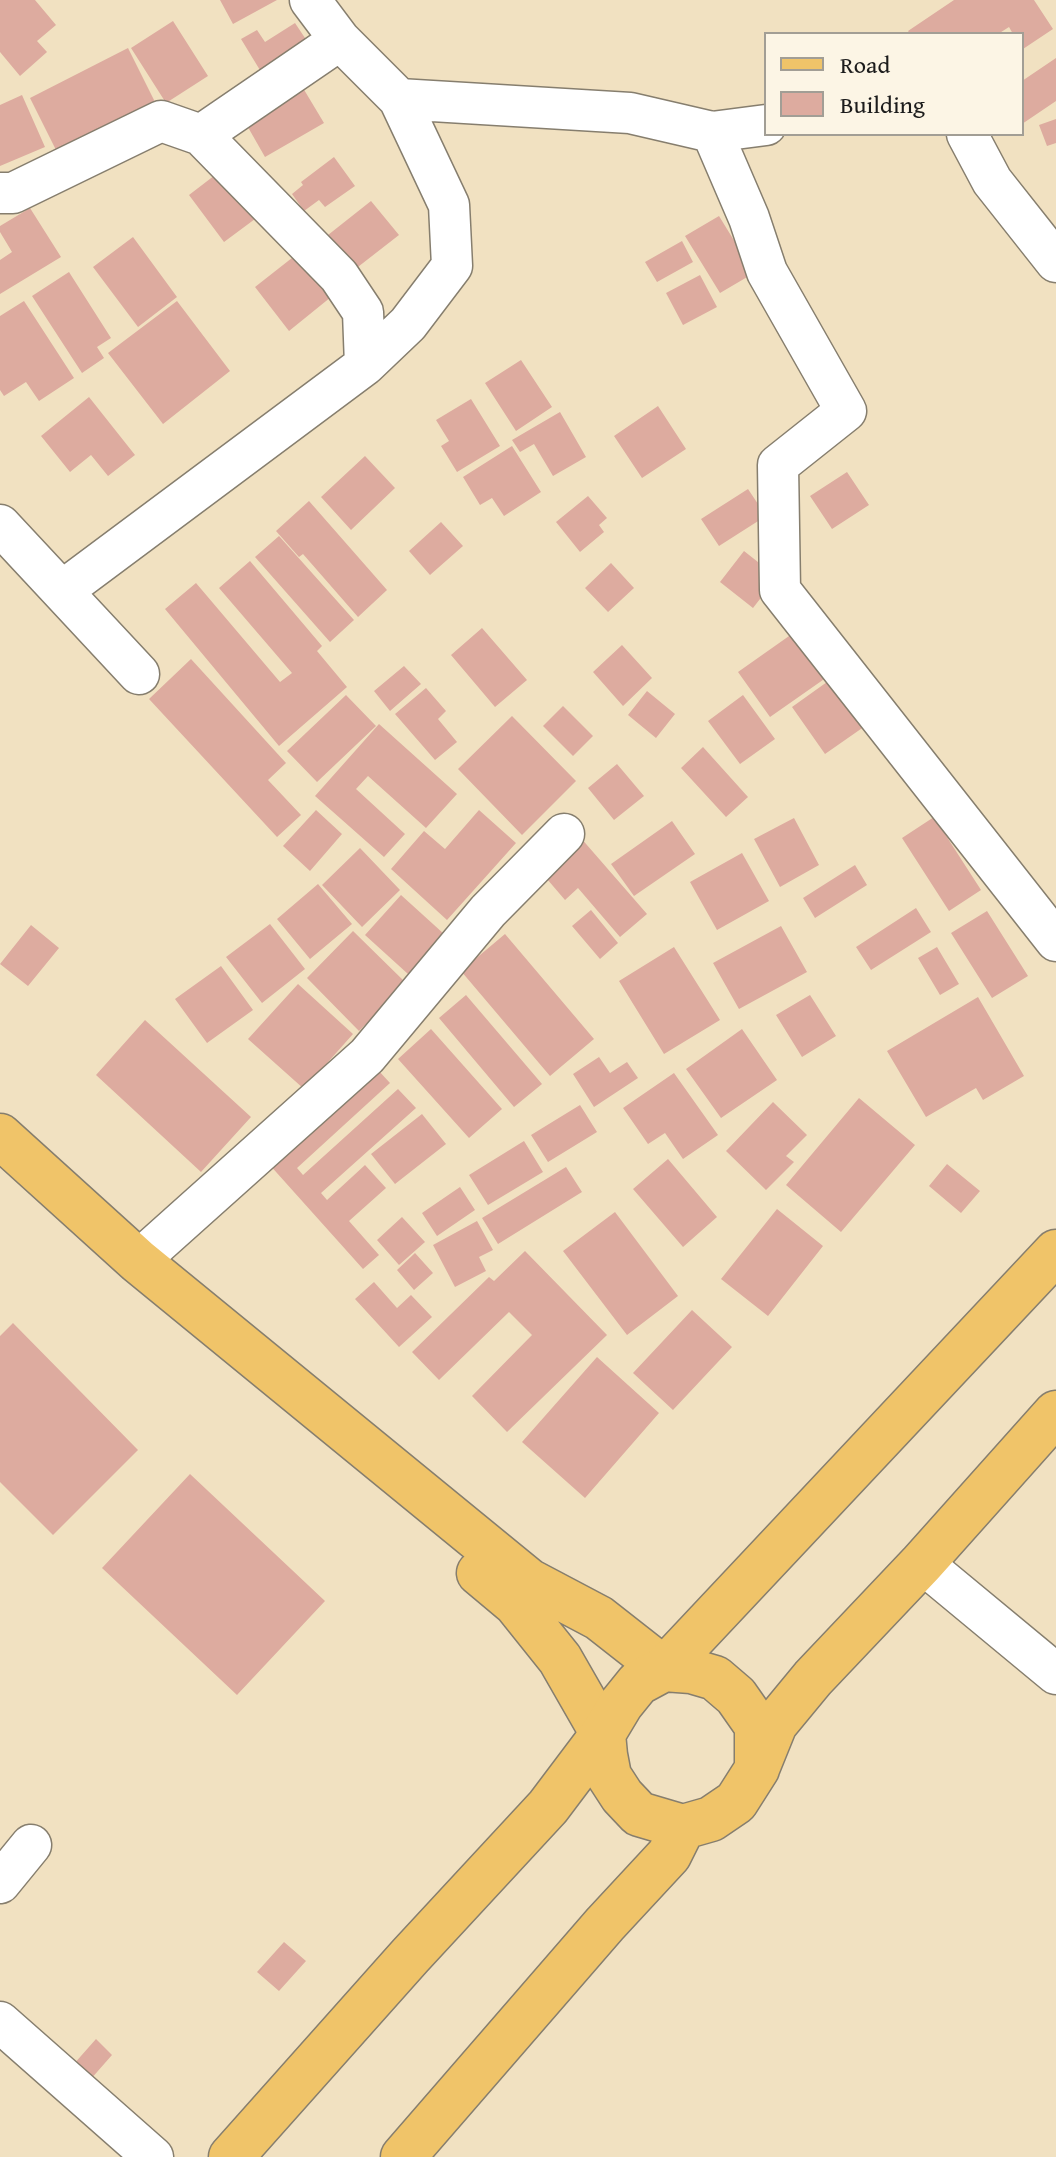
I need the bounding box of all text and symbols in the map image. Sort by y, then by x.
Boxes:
legend [764,32,1024,136]
text: Road [840,47,890,82]
text: Building [840,87,925,122]

